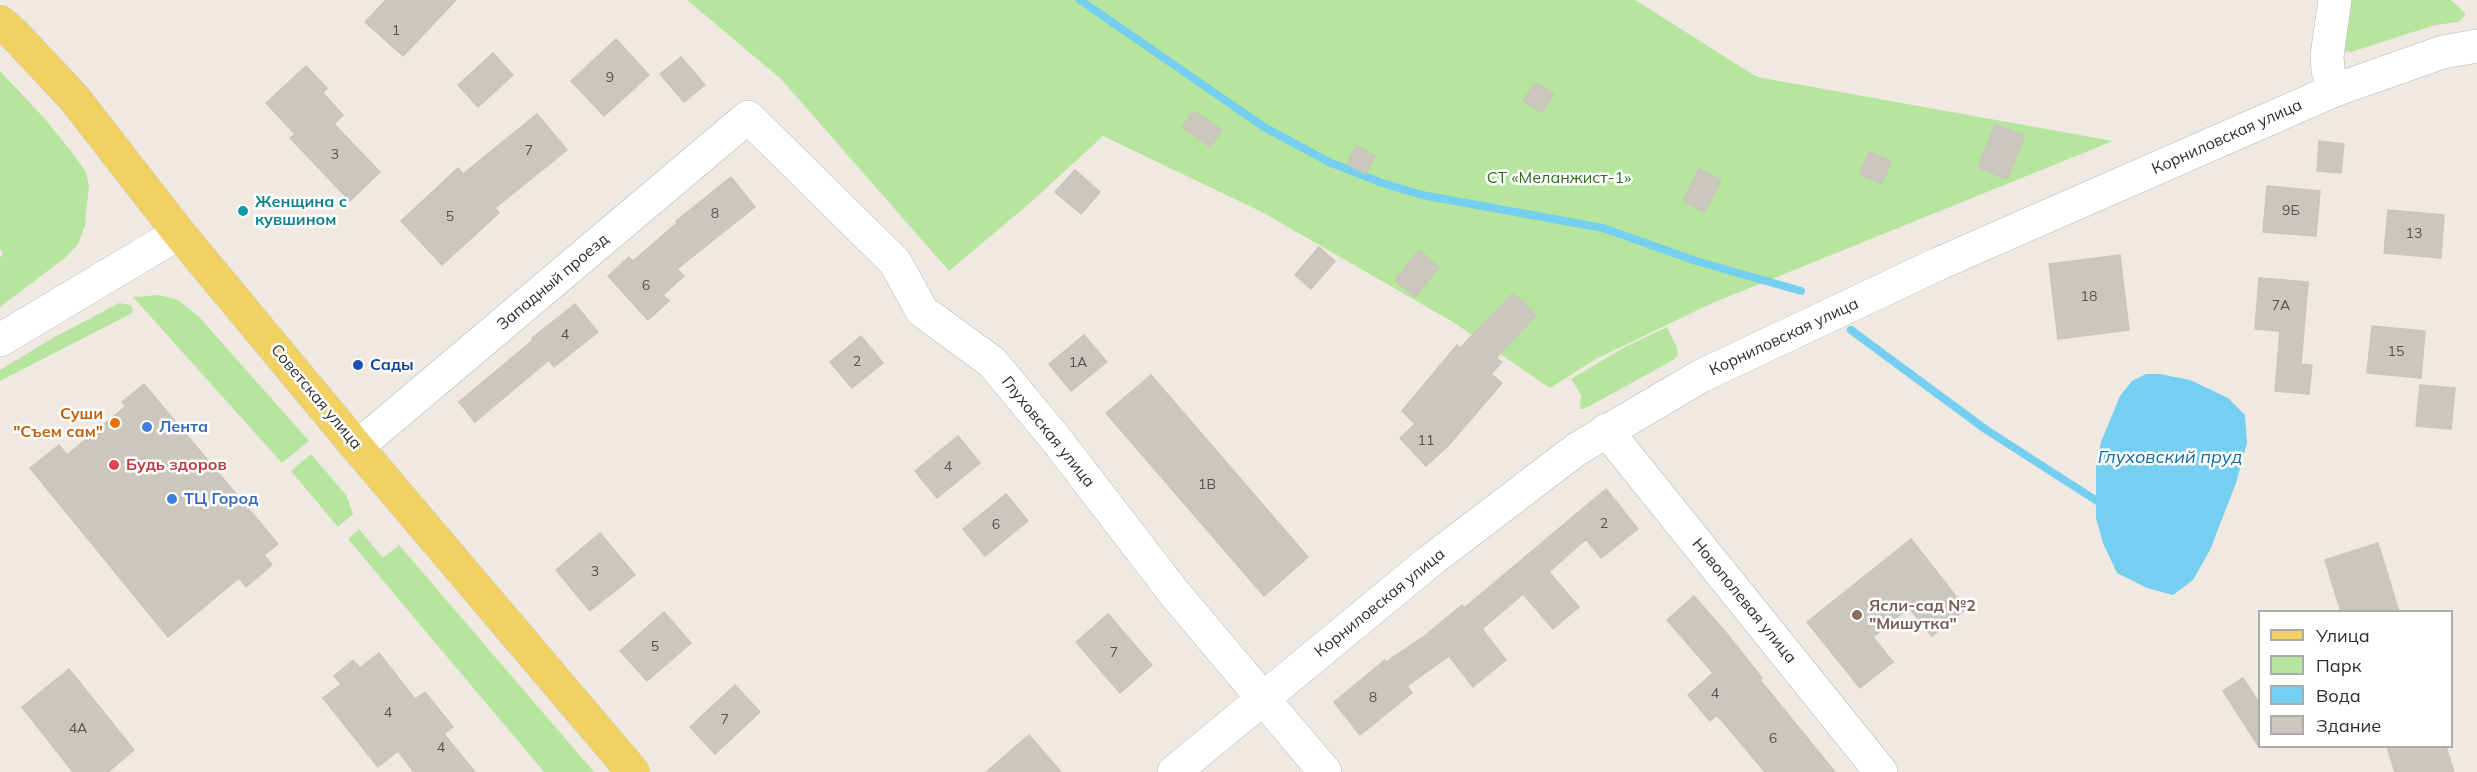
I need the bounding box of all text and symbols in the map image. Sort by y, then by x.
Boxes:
house number: 1 [392,23,400,39]
house number: 9 [606,70,614,86]
street label: Корниловская улица [2149,95,2305,179]
house number: 7 [525,143,533,159]
house number: 3 [331,147,339,163]
park label: СТ «Меланжист-1» [1487,168,1631,188]
place label: Женщина с кувшином [255,192,347,230]
house number: 9Б [2282,203,2300,219]
marker: Женщина с кувшином [236,204,250,218]
house number: 8 [711,206,719,222]
house number: 5 [446,209,454,225]
house number: 13 [2406,226,2422,242]
street label: Западный проезд [493,230,613,334]
house number: 6 [642,278,650,294]
house number: 18 [2081,289,2097,305]
street label: Корниловская улица [1706,294,1862,380]
house number: 7А [2272,298,2290,314]
house number: 4 [561,327,569,343]
street label: Советская улица [266,341,366,453]
house number: 15 [2388,344,2404,360]
house number: 2 [853,354,861,370]
place label: Сады [370,355,414,375]
house number: 1А [1069,355,1087,371]
marker: Сады [351,358,365,372]
street label: Глуховская улица [997,373,1099,491]
place label: Суши "Съем сам" [13,404,103,442]
marker: Суши "Съем сам" [108,416,122,430]
place label: Лента [159,417,208,437]
marker: Лента [140,420,154,434]
house number: 11 [1418,433,1434,449]
water label: Глуховский пруд [2098,447,2242,469]
place label: Будь здоров [126,455,227,475]
marker: Будь здоров [107,458,121,472]
house number: 4 [944,459,952,475]
house number: 1В [1198,477,1216,493]
place label: ТЦ Город [184,489,258,509]
marker: ТЦ Город [165,492,179,506]
house number: 2 [1600,516,1608,532]
house number: 6 [992,517,1000,533]
street label: Новополевая улица [1688,535,1800,667]
street label: Корниловская улица [1311,545,1449,661]
house number: 3 [591,564,599,580]
place label: Ясли-сад №2 "Мишутка" [1869,596,1976,634]
marker: Ясли-сад №2 "Мишутка" [1850,608,1864,622]
legend [2258,610,2453,748]
text: Улица [2316,624,2370,647]
house number: 5 [651,639,659,655]
house number: 7 [1110,645,1118,661]
text: Парк [2316,654,2361,677]
text: Вода [2316,684,2361,707]
house number: 4 [1711,686,1719,702]
house number: 8 [1369,690,1377,706]
house number: 4 [384,705,392,721]
house number: 7 [721,712,729,728]
text: Здание [2316,714,2381,737]
house number: 4А [69,721,87,737]
house number: 6 [1769,731,1777,747]
house number: 4 [437,740,445,756]

